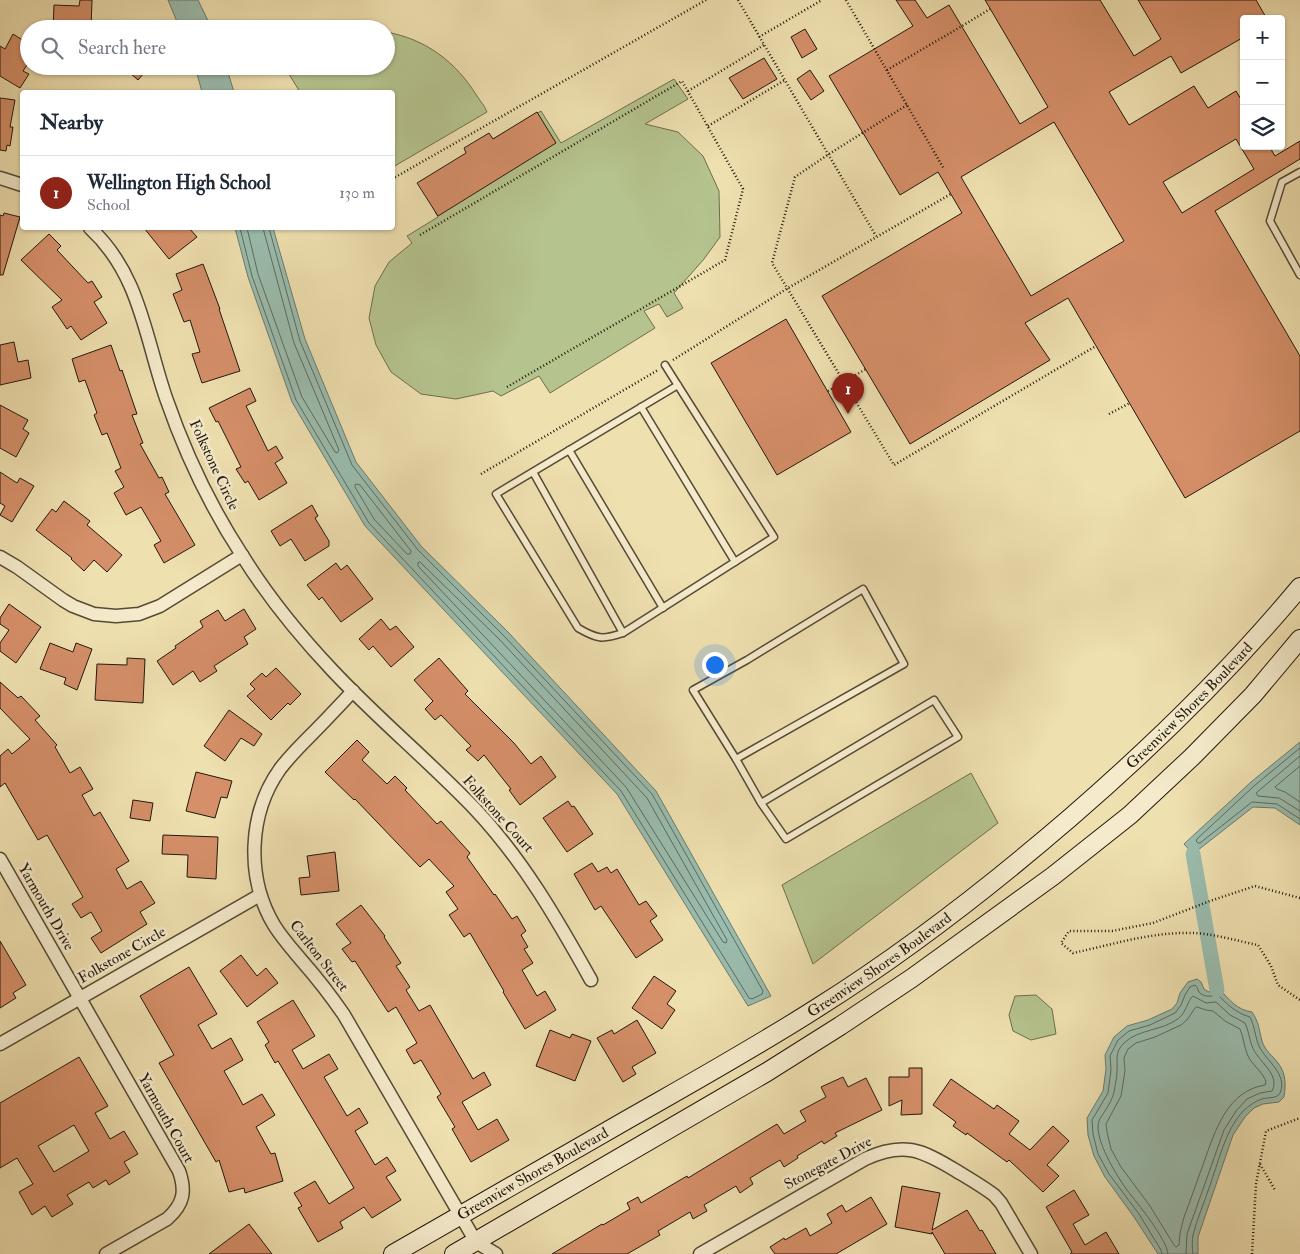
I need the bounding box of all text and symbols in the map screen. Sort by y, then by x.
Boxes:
map controls [1240,15,1285,150]
button: + [1240,15,1285,60]
search box [20,20,395,75]
icon: search [38,34,66,62]
text: Search here [78,36,166,60]
button: − [1240,60,1285,105]
button: layers [1240,105,1285,150]
text: Nearby [40,109,103,136]
text: Wellington High School [87,171,271,195]
text: 1 [53,183,59,203]
text: 130 m [339,183,375,203]
text: School [87,195,130,215]
pin: 1 [832,373,864,414]
street label: Folkstone Circle [185,417,243,513]
street label: Greenview Shores Boulevard [1122,638,1257,773]
your location [702,652,728,678]
street label: Folkstone Court [458,771,538,857]
street label: Yarmouth Drive [13,860,79,954]
street label: Greenview Shores Boulevard [804,908,956,1021]
street label: Carlton Street [285,916,353,996]
street label: Folkstone Circle [75,922,169,988]
street label: Yarmouth Court [134,1070,199,1166]
street label: Greenview Shores Boulevard [453,1123,612,1224]
street label: Stonegate Drive [781,1132,875,1194]

